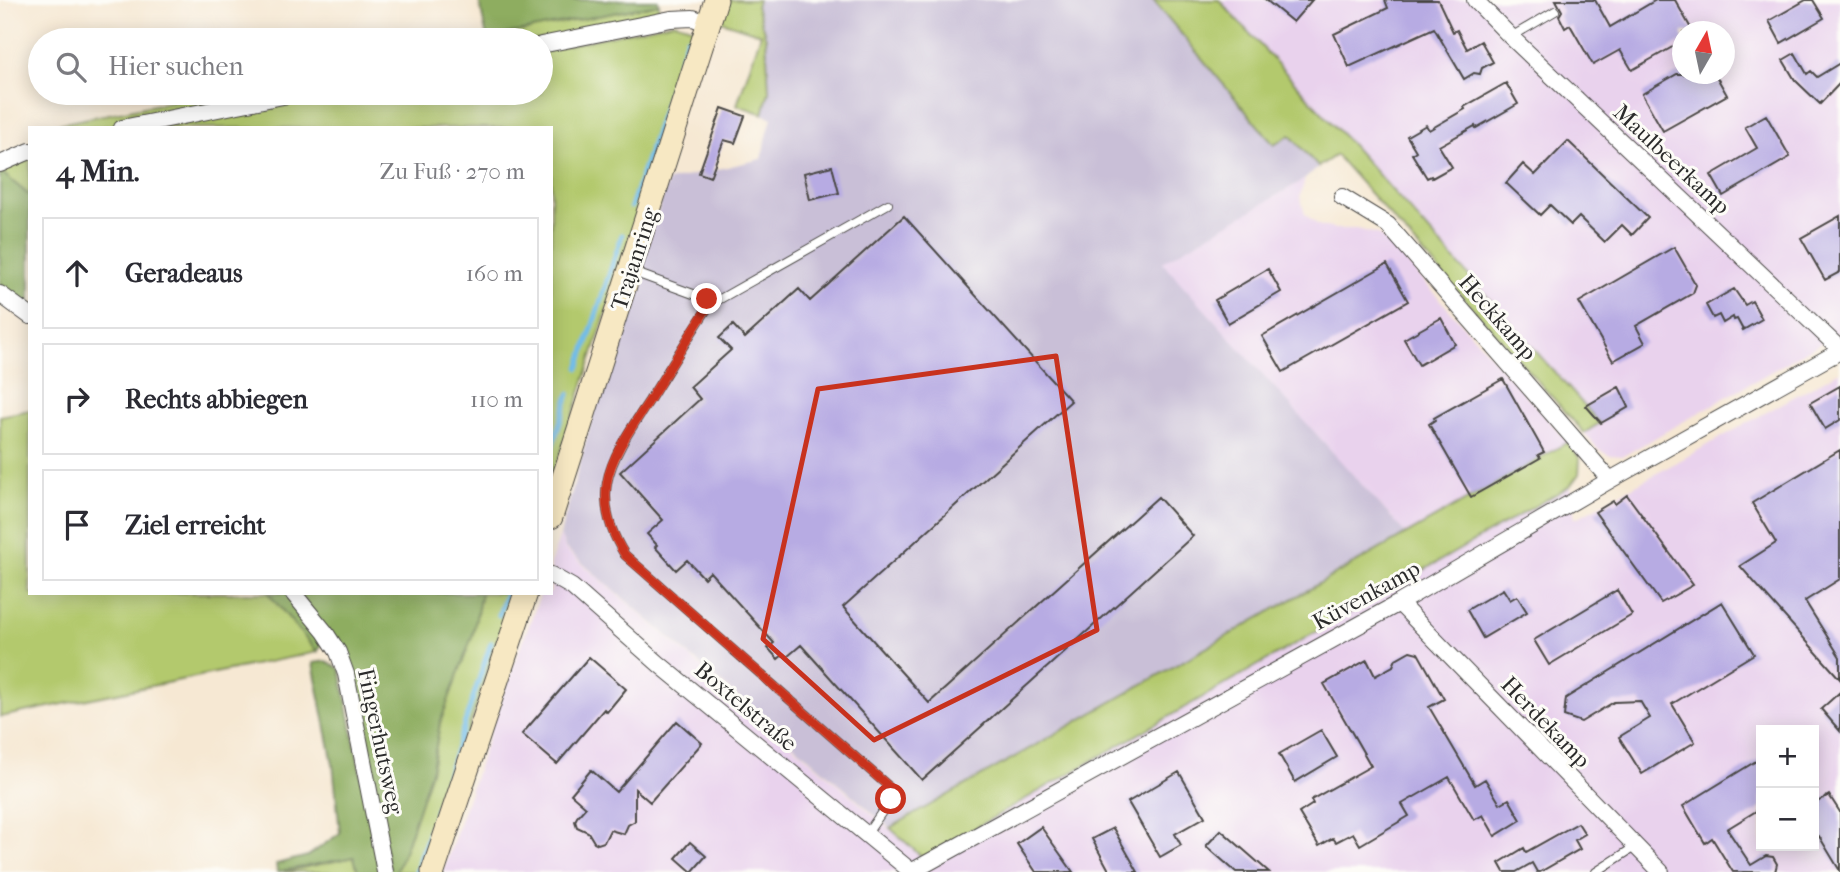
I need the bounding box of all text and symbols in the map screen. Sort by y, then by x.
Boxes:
north arrow [1672,21,1735,84]
search box [28,28,553,105]
icon: search [52,48,90,86]
text: Hier suchen [108,51,244,82]
street label: Maulbeerkamp [1608,99,1735,220]
text: 4 Min. [56,154,140,189]
text: Zu Fuß · 270 m [380,158,525,185]
street label: Trajanring [605,204,664,314]
icon: ahead [58,254,96,292]
text: Geradeaus [125,258,243,289]
text: 160 m [466,260,523,287]
street label: Heckkamp [1453,269,1542,366]
route end [691,283,722,314]
icon: right [58,380,96,418]
text: Rechts abbiegen [125,384,308,415]
text: 110 m [470,386,523,413]
icon: arrive [58,506,96,544]
text: Ziel erreicht [125,510,266,541]
street label: Küvenkamp [1308,555,1425,636]
street label: Boxtelstraße [689,656,802,757]
street label: Fingerhutsweg [352,666,409,817]
street label: Herdekamp [1495,671,1596,774]
map controls [1756,725,1819,851]
button: + [1756,725,1819,788]
route start [875,783,906,814]
button: − [1756,788,1819,851]

